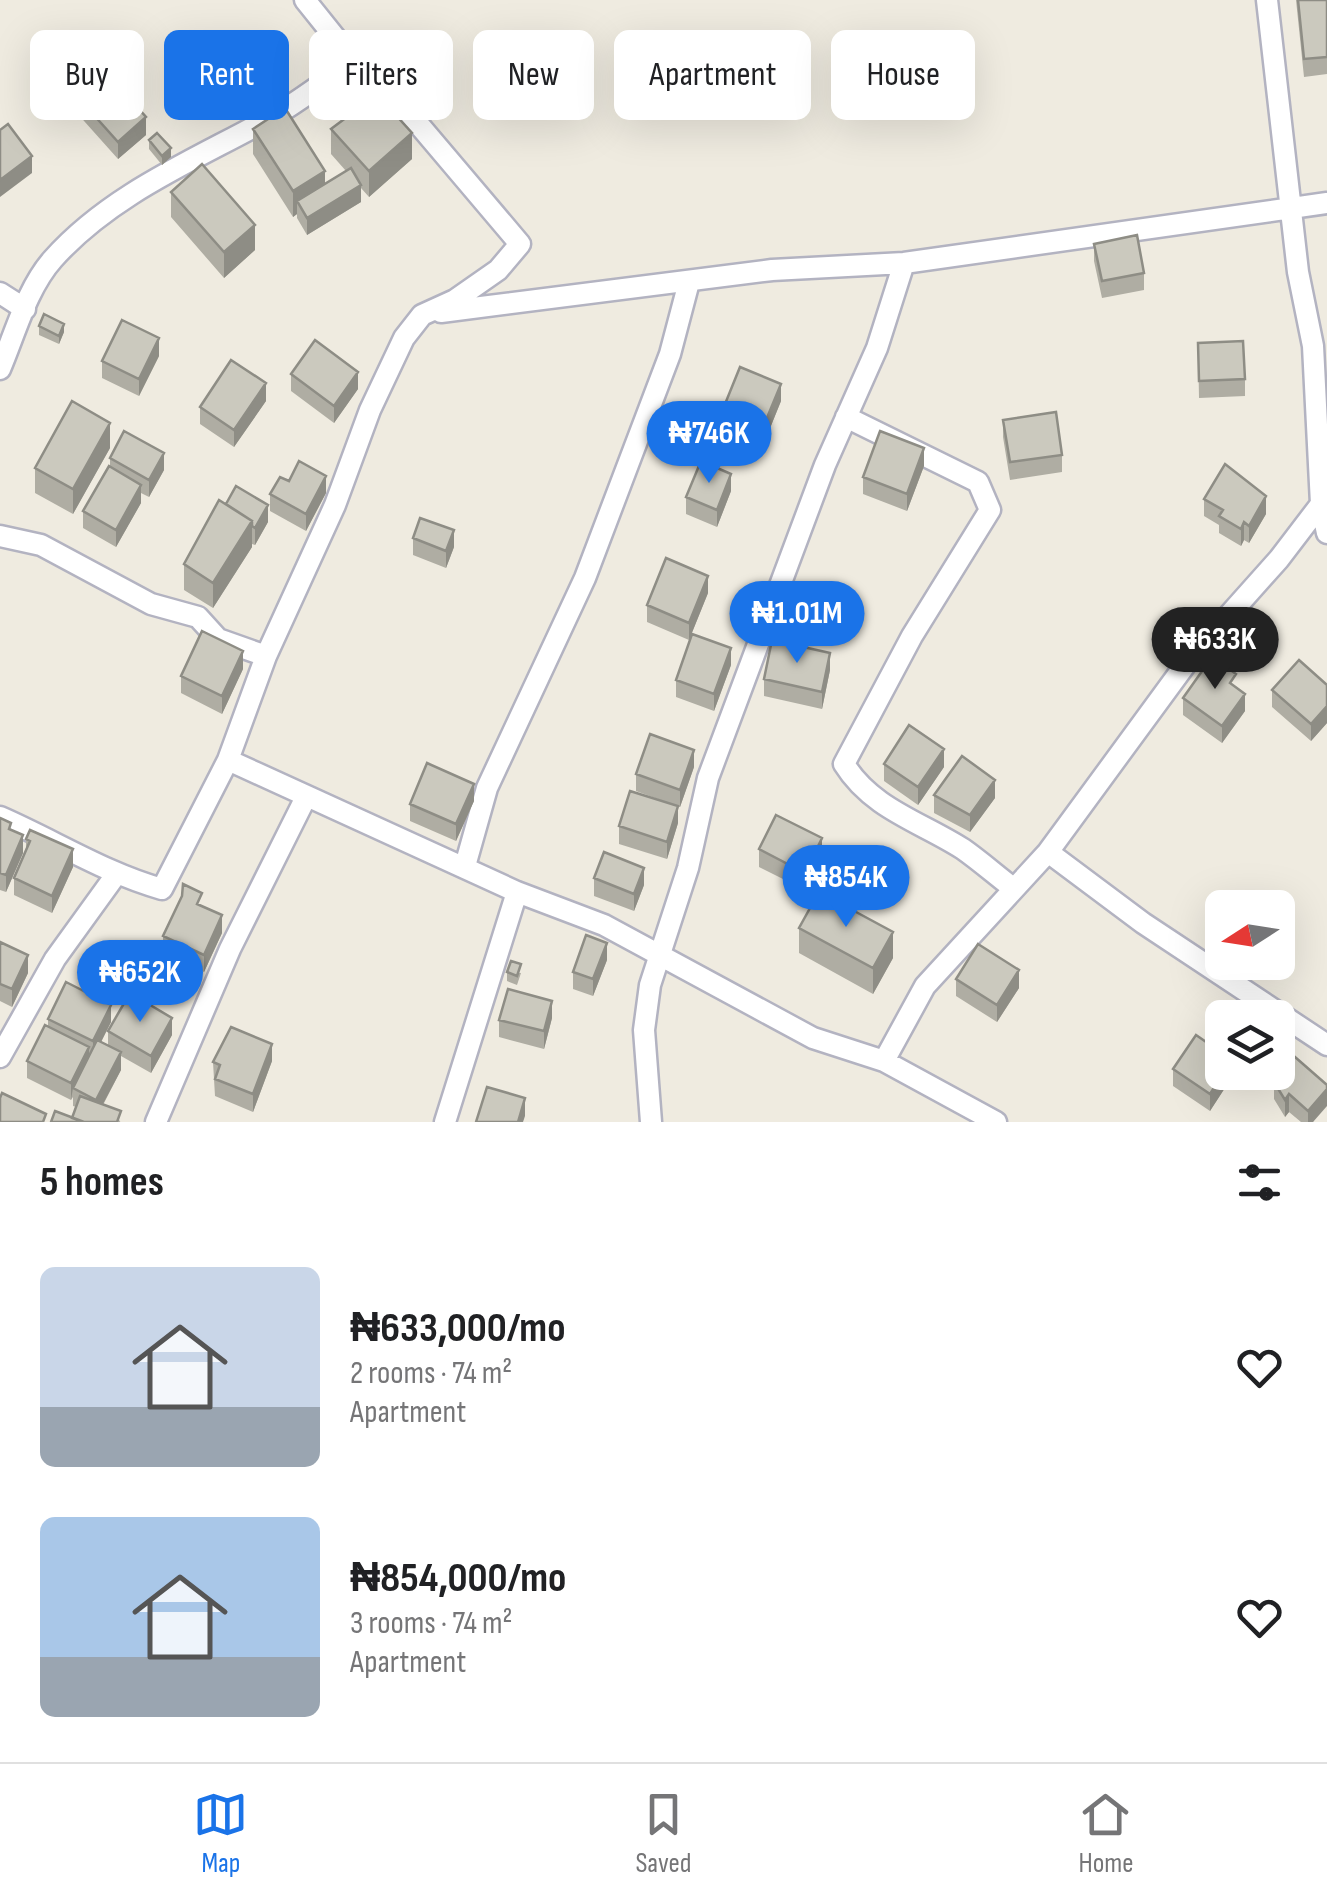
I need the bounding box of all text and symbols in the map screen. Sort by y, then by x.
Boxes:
chip: Buy [30,30,144,120]
chip: Rent [164,30,289,120]
chip: Filters [309,30,453,120]
chip: New [473,30,594,120]
chip: Apartment [614,30,811,120]
chip: House [831,30,975,120]
pin: ₦746K [639,401,779,486]
text: ₦746K [669,414,749,453]
pin: ₦1.01M [716,581,878,666]
text: ₦1.01M [752,594,843,633]
pin: ₦633K [1145,607,1285,692]
text: ₦633K [1174,620,1256,659]
pin: ₦854K [776,845,916,930]
text: ₦854K [805,858,887,897]
north arrow [1205,890,1295,980]
map controls [1205,890,1295,1090]
pin: ₦652K [70,940,210,1025]
text: ₦652K [99,953,181,992]
button: layers [1205,1000,1295,1090]
icon: filters [1232,1155,1287,1210]
text: 5 homes [40,1157,164,1208]
text: ₦633,000/mo [350,1303,566,1354]
icon: home [120,1307,240,1427]
icon: heart [1232,1340,1287,1395]
text: 2 rooms · 74 m² [350,1354,512,1393]
text: Apartment [350,1393,466,1432]
text: ₦854,000/mo [350,1553,566,1604]
icon: home [120,1557,240,1677]
icon: heart [1232,1590,1287,1645]
text: 3 rooms · 74 m² [350,1604,512,1643]
text: Apartment [350,1643,466,1682]
tab: Map [193,1787,248,1880]
tab: Saved [635,1787,692,1880]
tab: Home [1078,1787,1134,1880]

